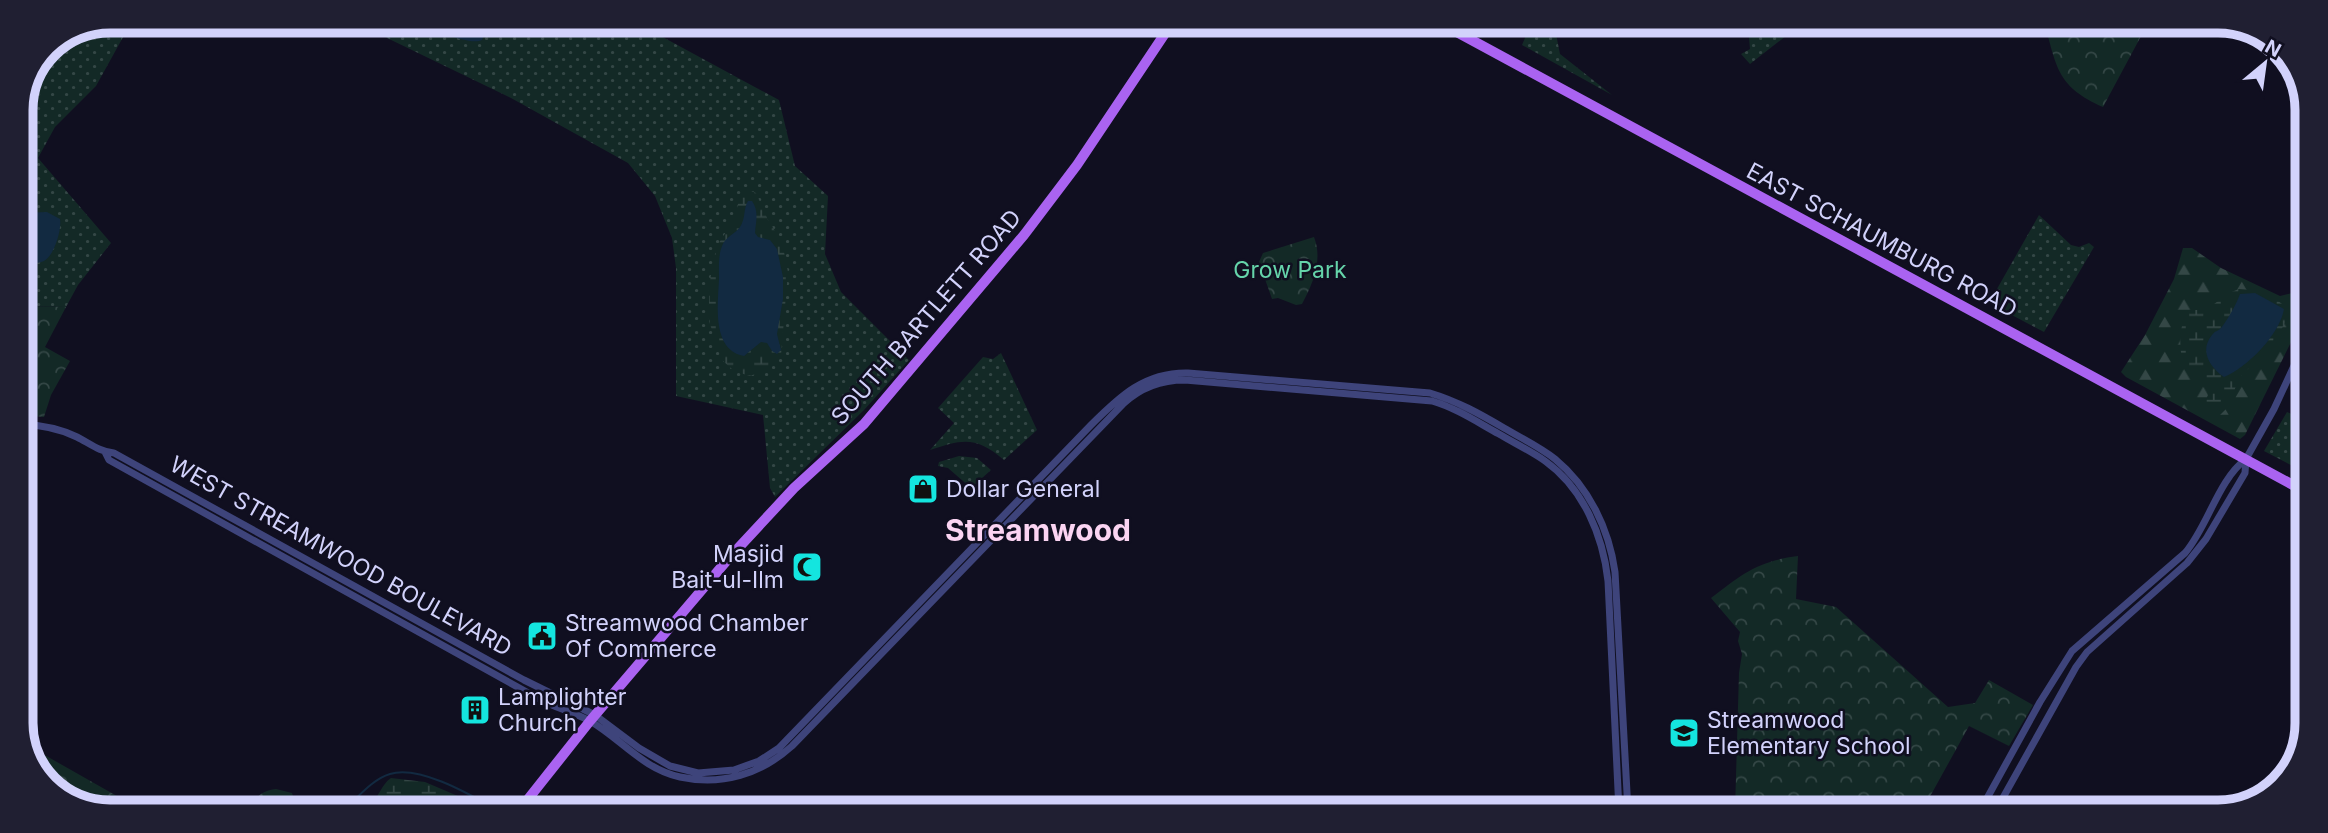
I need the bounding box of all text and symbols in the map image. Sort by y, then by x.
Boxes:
north arrow [2230,28,2300,98]
text: N [2261,35,2285,62]
street label: EAST SCHAUMBURG ROAD [1742,157,2022,323]
street label: SOUTH BARTLETT ROAD [825,204,1027,430]
park label: Grow Park [1233,256,1347,284]
street label: WEST STREAMWOOD BOULEVARD [165,450,517,662]
shop icon: Dollar General [906,472,940,506]
place label: Dollar General [946,475,1100,503]
district label: Streamwood [945,512,1131,548]
place label: Masjid Bait-ul-Ilm [671,540,784,594]
mosque icon: Masjid Bait-ul-Ilm [790,550,824,584]
place label: Streamwood Chamber Of Commerce [565,609,809,663]
public building icon: Streamwood Chamber Of Commerce [525,619,559,653]
place label: Lamplighter Church [498,683,627,737]
building icon: Lamplighter Church [458,693,492,727]
place label: Streamwood Elementary School [1707,706,1911,760]
school or university icon: Streamwood Elementary School [1667,716,1701,750]

